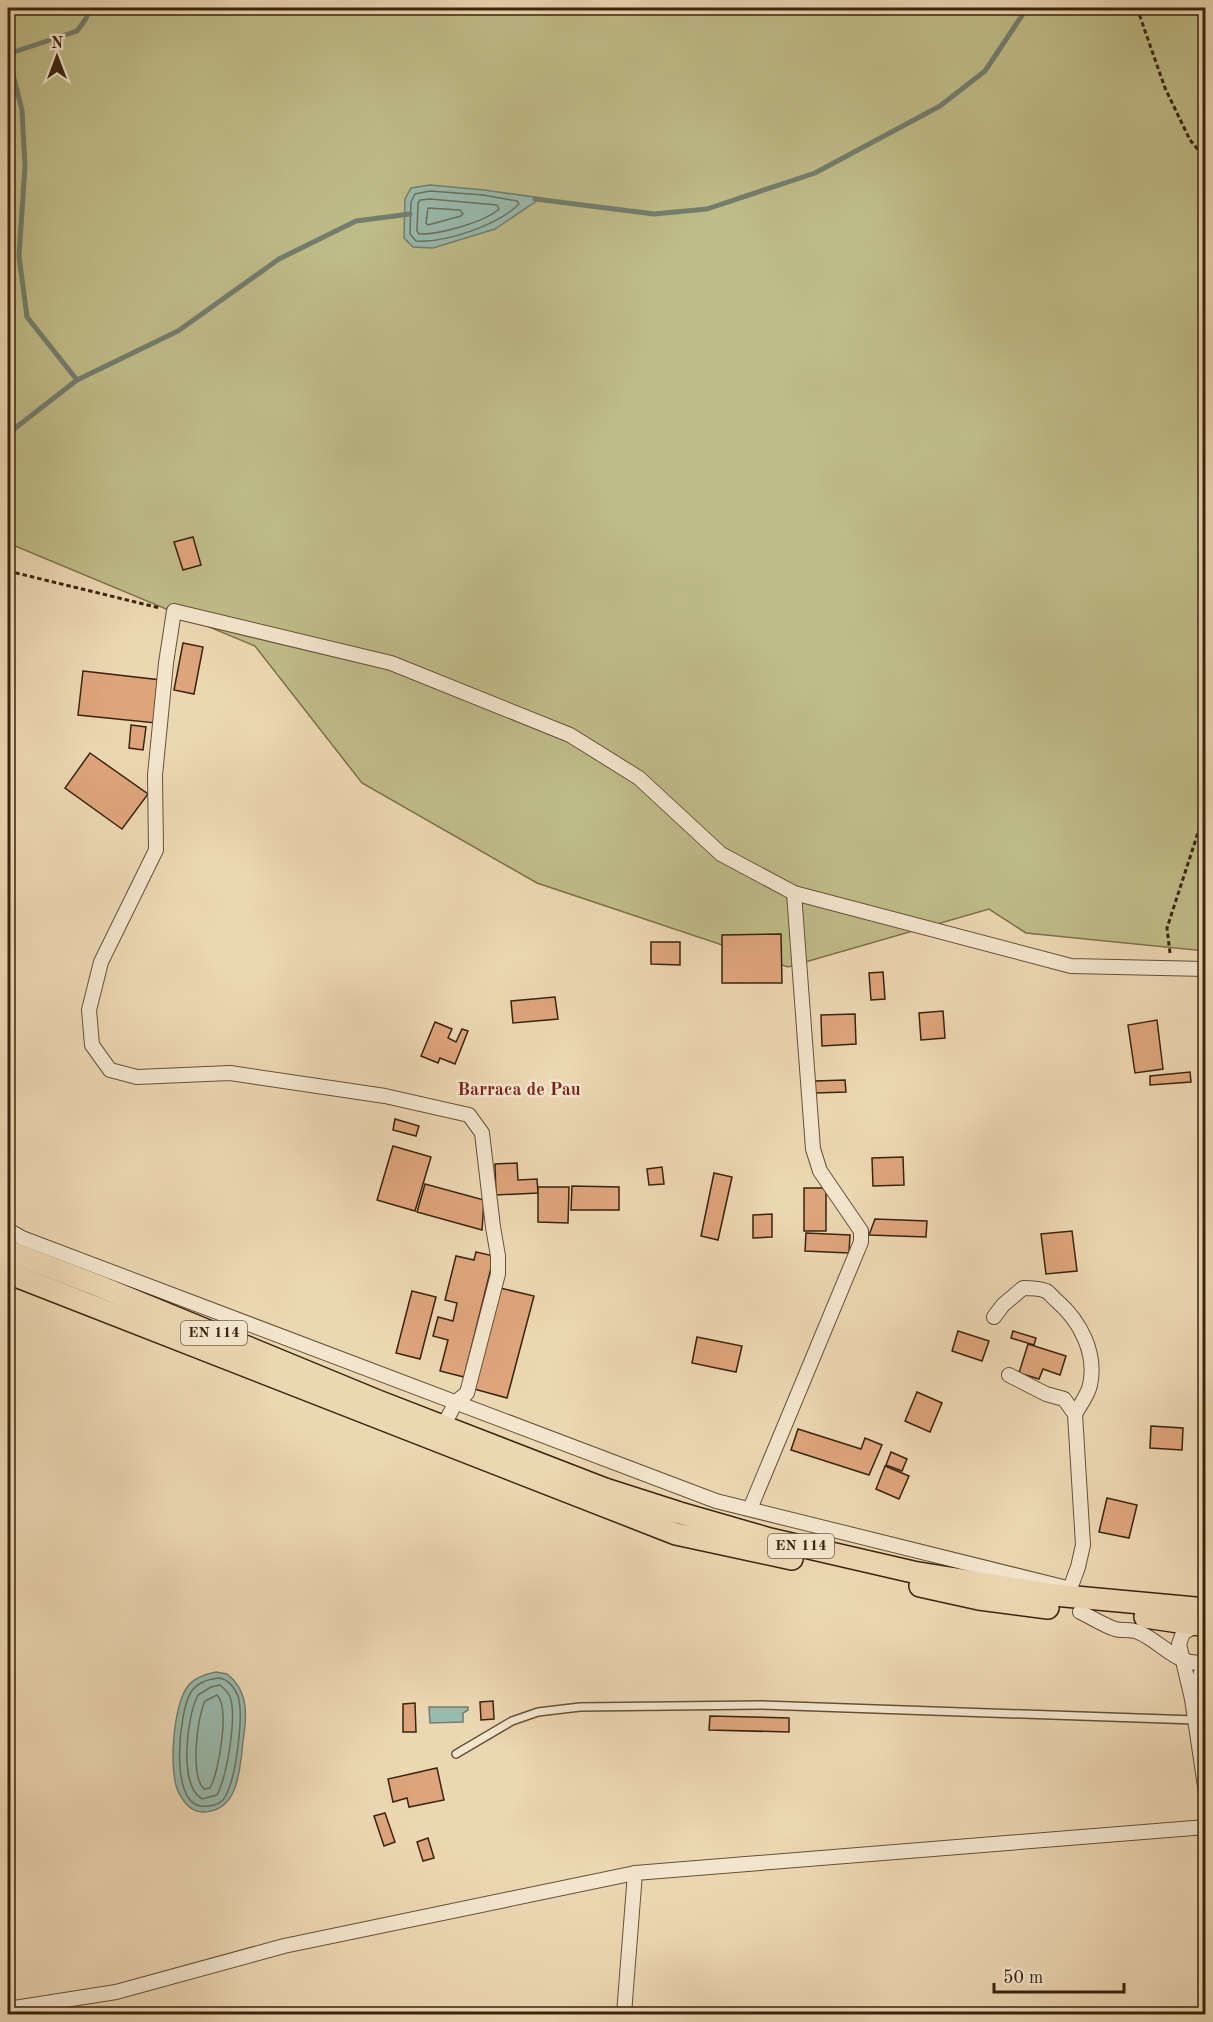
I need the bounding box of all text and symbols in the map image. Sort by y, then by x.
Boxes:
north arrow [27,27,87,87]
text: N [51,36,64,52]
district label: Barraca de Pau [457,1081,581,1099]
road number: EN 114 [181,1321,247,1345]
road number: EN 114 [768,1534,834,1558]
scale bar [994,1956,1124,1994]
text: 50 m [1003,1969,1043,1987]

